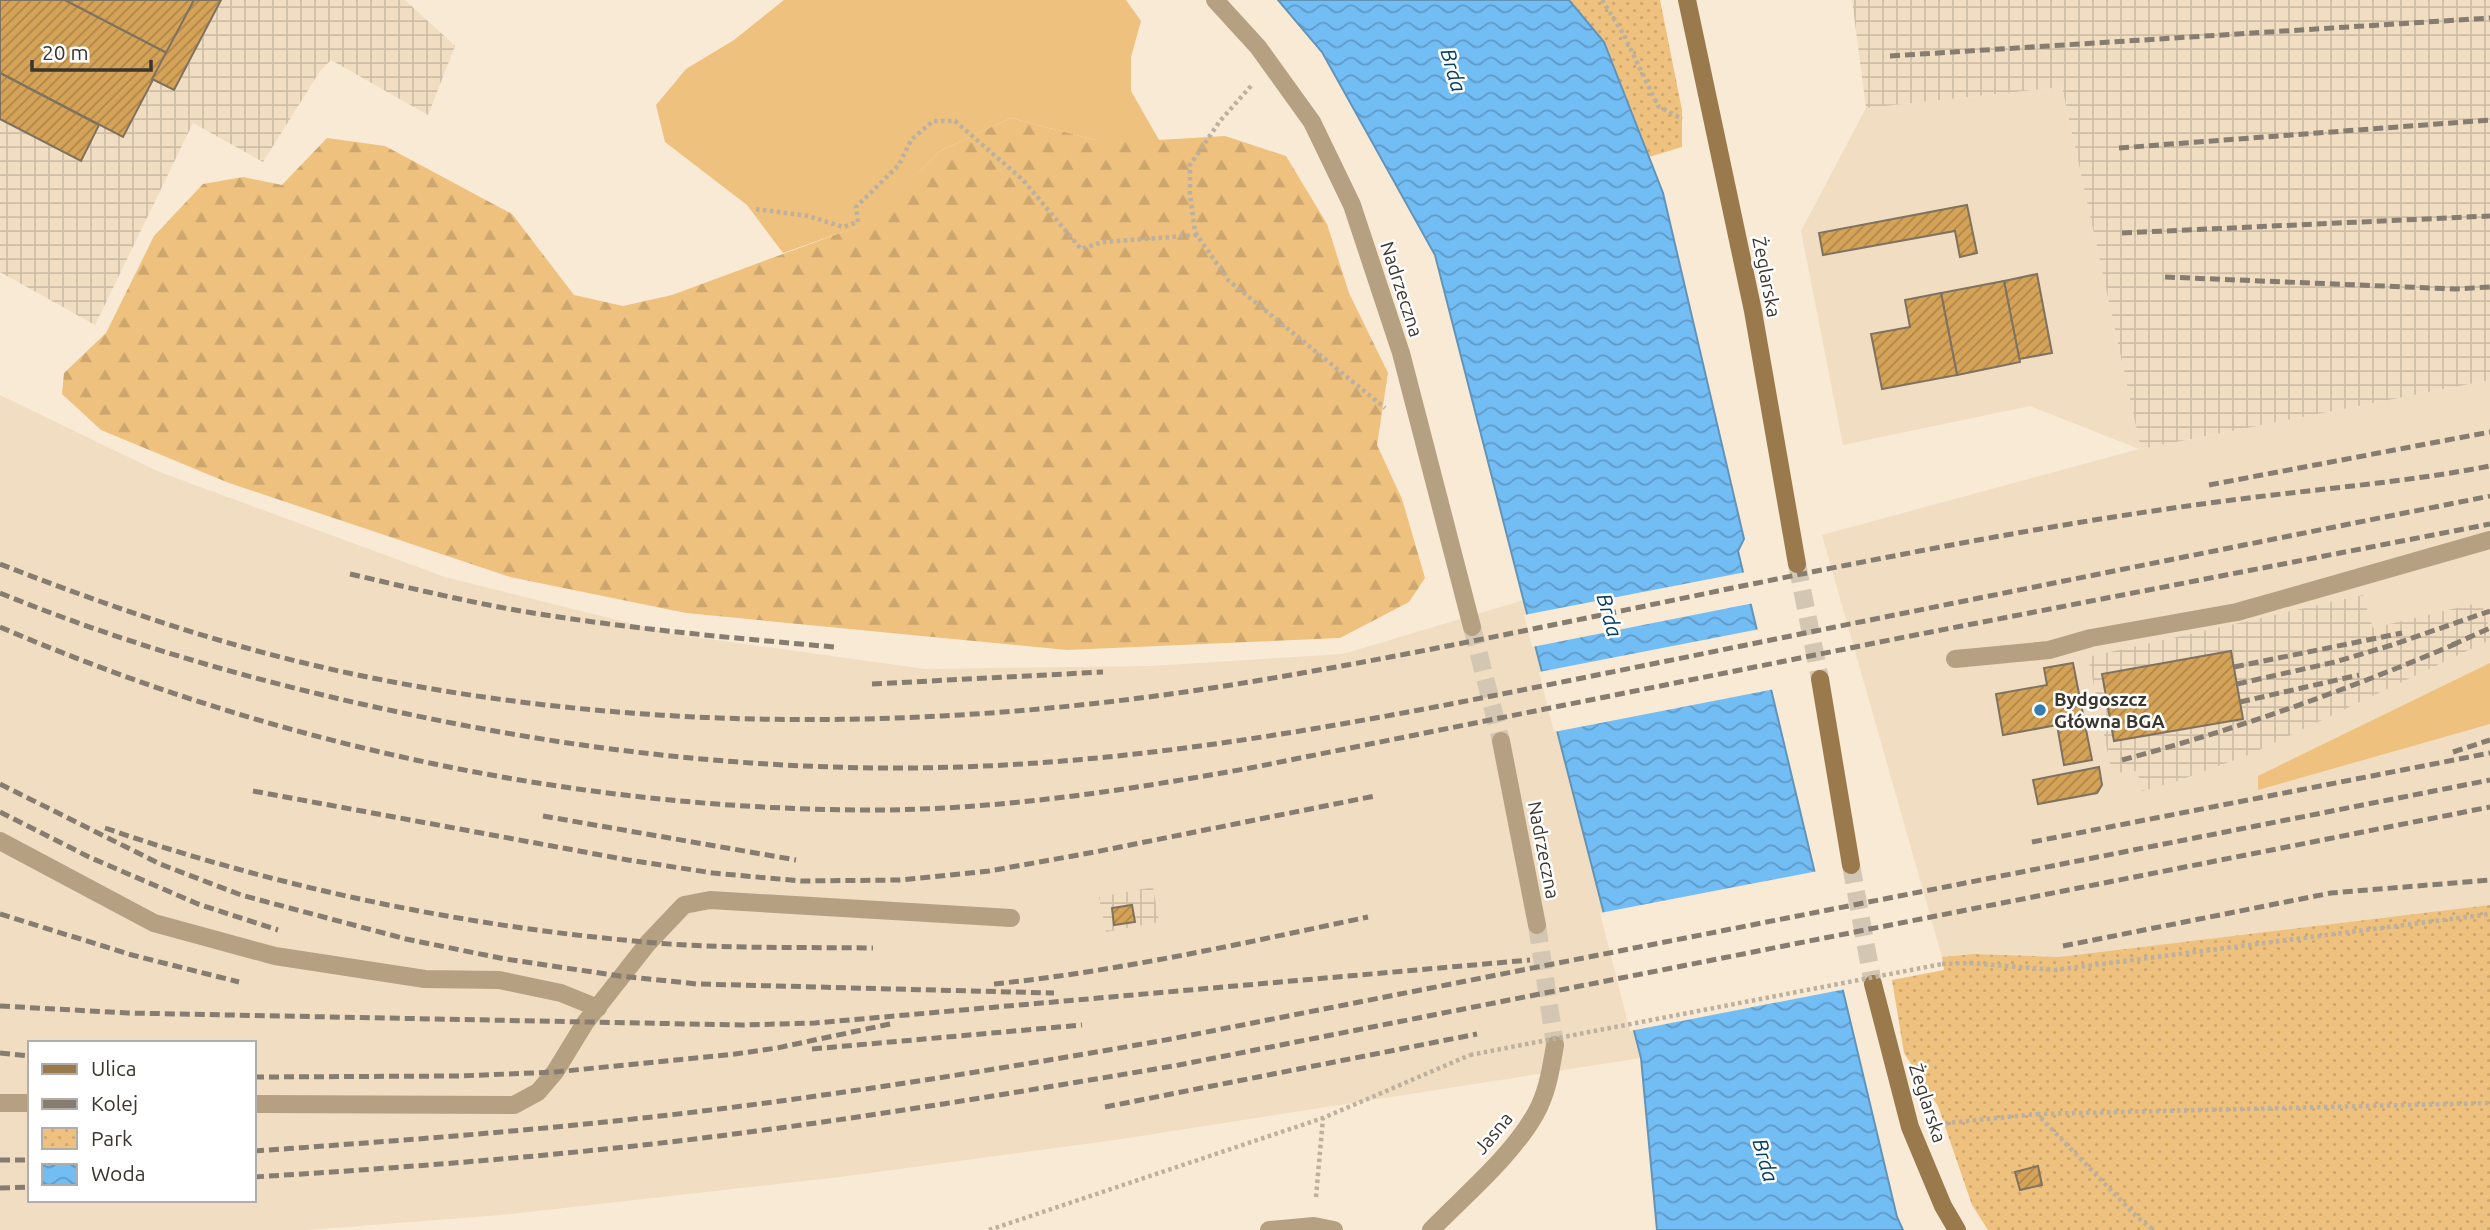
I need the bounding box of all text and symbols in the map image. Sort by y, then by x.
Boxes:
scale bar [32,28,150,72]
text: 20 m [42,40,89,64]
water label: Brda [1436,46,1472,94]
street label: Żeglarska [1748,235,1786,319]
street label: Nadrzeczna [1376,239,1428,339]
water label: Brda [1592,591,1628,639]
place label: Bydgoszcz Główna BGA [2054,688,2165,732]
marker: Bydgoszcz Główna BGA [2032,702,2048,718]
street label: Nadrzeczna [1524,799,1564,901]
legend [28,1041,256,1202]
text: Ulica [91,1056,136,1080]
street label: Żeglarska [1905,1061,1951,1145]
text: Kolej [91,1091,138,1115]
street label: Jasna [1469,1108,1517,1158]
text: Park [91,1126,133,1150]
water label: Brda [1748,1136,1784,1184]
text: Woda [91,1161,145,1185]

